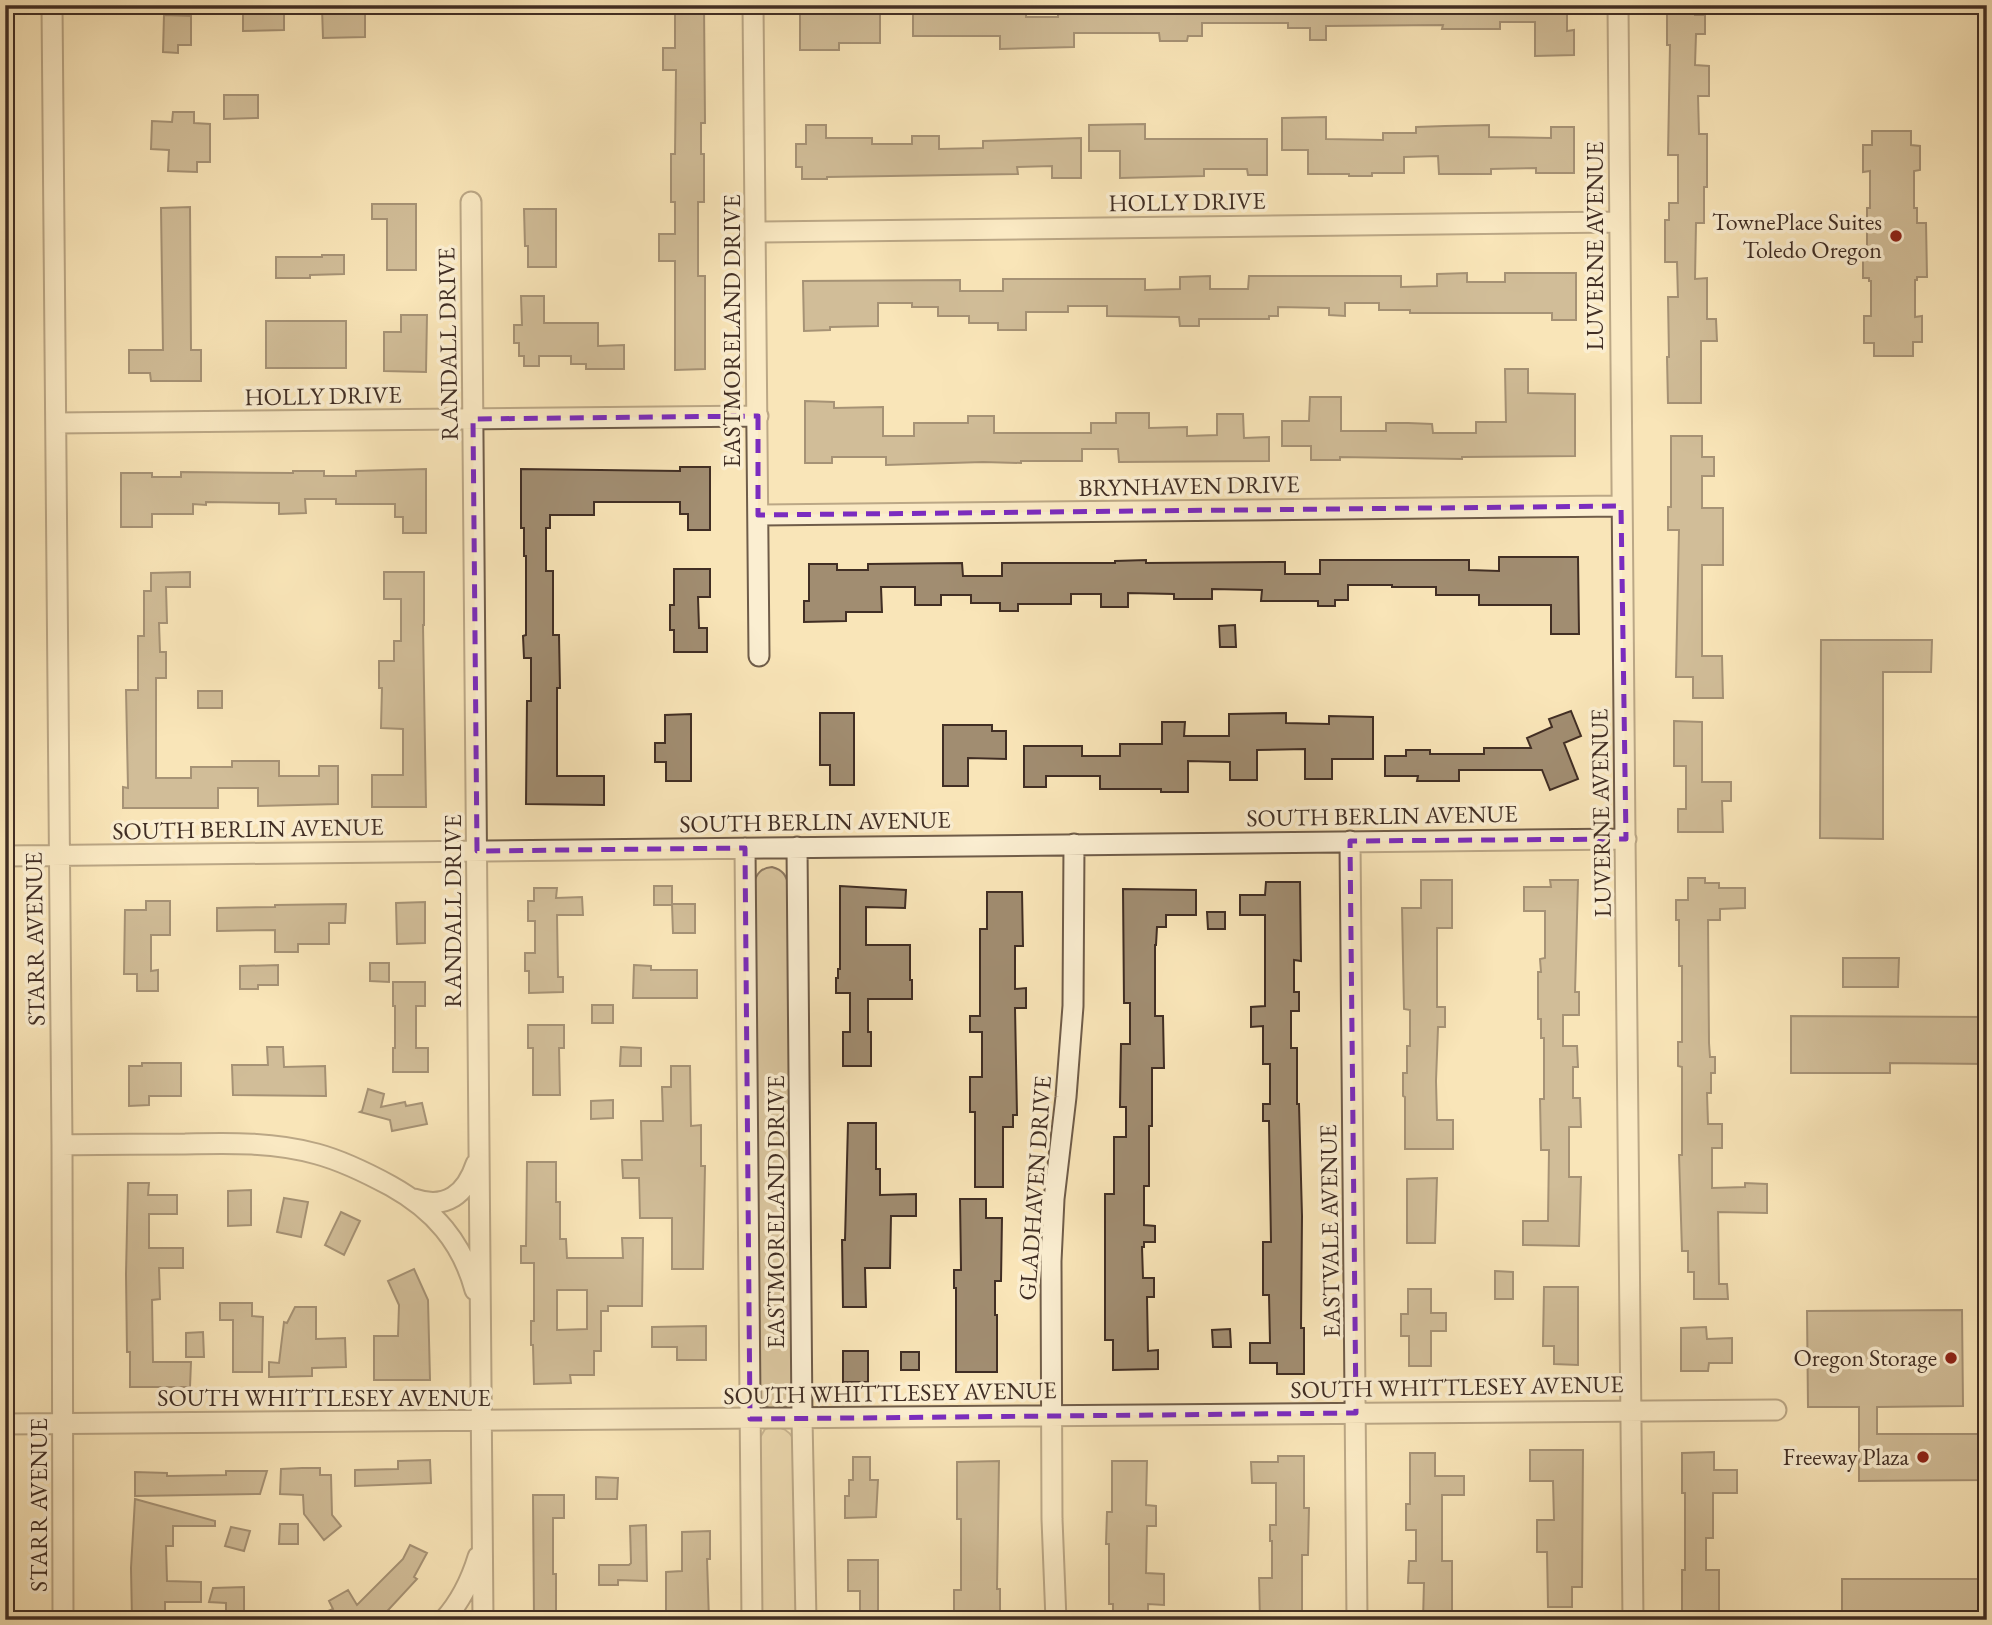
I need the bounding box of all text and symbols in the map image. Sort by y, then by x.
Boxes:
street label: LUVERNE AVENUE [1579,141,1610,351]
street label: HOLLY DRIVE [1108,185,1266,218]
street label: EASTMORELAND DRIVE [716,194,747,468]
place label: TownePlace Suites Toledo Oregon [1712,206,1882,265]
marker: TownePlace Suites Toledo Oregon [1888,228,1904,244]
street label: RANDALL DRIVE [430,247,465,441]
street label: HOLLY DRIVE [244,379,402,412]
street label: BRYNHAVEN DRIVE [1078,468,1300,503]
street label: LUVERNE AVENUE [1583,708,1618,918]
street label: SOUTH BERLIN AVENUE [1246,798,1518,833]
street label: SOUTH BERLIN AVENUE [679,804,951,839]
street label: SOUTH BERLIN AVENUE [112,811,384,846]
street label: RANDALL DRIVE [437,814,468,1008]
street label: STARR AVENUE [17,852,52,1026]
street label: GLADHAVEN DRIVE [1011,1074,1058,1301]
street label: EASTMORELAND DRIVE [760,1075,791,1349]
street label: EASTVALE AVENUE [1312,1124,1347,1338]
place label: Oregon Storage [1794,1342,1937,1373]
marker: Oregon Storage [1943,1350,1959,1366]
street label: SOUTH WHITTLESEY AVENUE [1290,1368,1624,1405]
street label: SOUTH WHITTLESEY AVENUE [723,1374,1057,1411]
street label: SOUTH WHITTLESEY AVENUE [157,1382,491,1413]
street label: STARR AVENUE [23,1418,54,1592]
place label: Freeway Plaza [1783,1441,1909,1472]
marker: Freeway Plaza [1915,1449,1931,1465]

